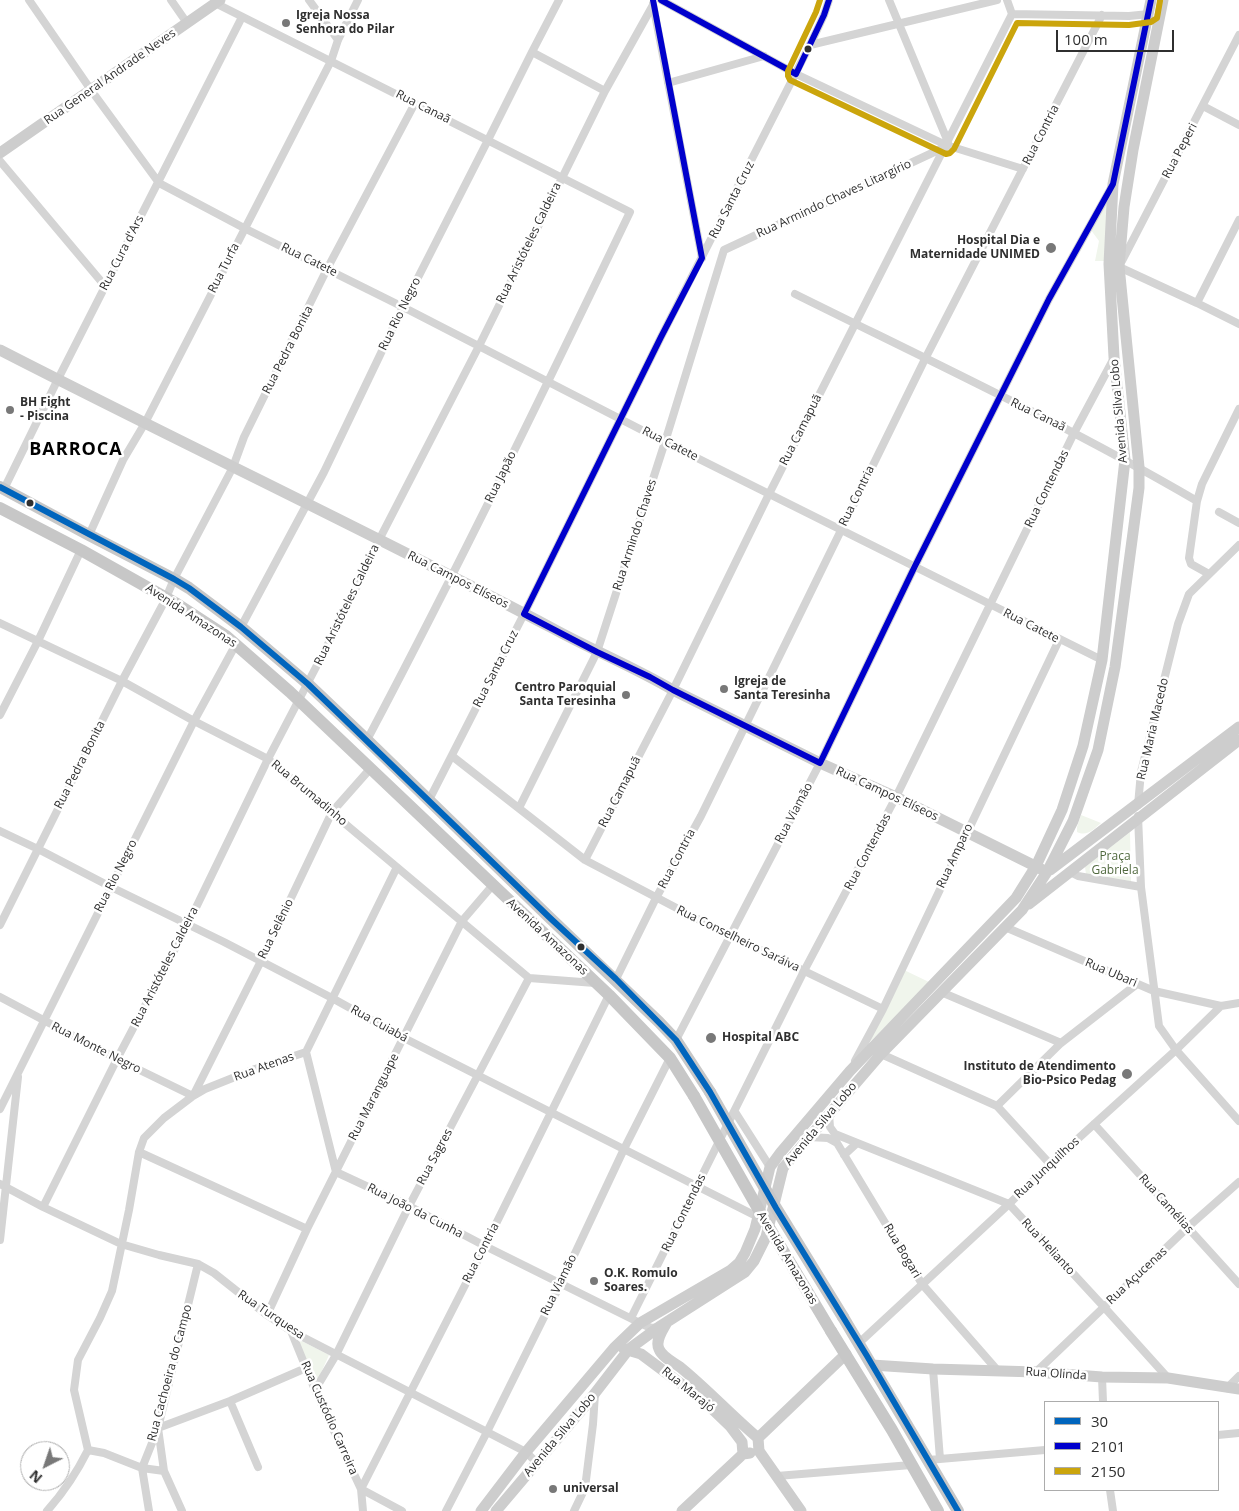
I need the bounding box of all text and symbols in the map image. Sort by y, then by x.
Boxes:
place label: Igreja Nossa Senhora do Pilar [296,9,394,37]
marker: Igreja Nossa Senhora do Pilar [280,17,292,29]
scale bar [1059,20,1176,52]
street label: Rua General Andrade Neves [42,26,178,128]
text: 100 m [1064,29,1108,49]
unlabelled marker [803,44,813,54]
street label: Rua Canaã [393,87,453,127]
street label: Rua Contria [1020,103,1062,167]
street label: Rua Peperi [1159,121,1201,181]
street label: Rua Armindo Chaves Litargírio [754,157,914,241]
street label: Rua Santa Cruz [706,159,758,241]
street label: Rua Aristóteles Caldeira [493,180,565,306]
street label: Rua Cura d'Ars [97,213,147,293]
place label: Hospital Dia e Maternidade UNIMED [910,234,1040,262]
street label: Rua Catete [279,240,339,280]
street label: Rua Turfa [205,241,243,295]
marker: Hospital Dia e Maternidade UNIMED [1044,241,1058,255]
street label: Rua Rio Negro [376,275,424,353]
street label: Rua Pedra Bonita [260,304,316,396]
street label: Avenida Silva Lobo [1107,358,1131,464]
street label: Rua Camapuã [777,392,825,468]
street label: Rua Canaã [1008,395,1068,435]
place label: BH Fight - Piscina [20,396,70,424]
marker: BH Fight - Piscina [4,404,16,416]
street label: Rua Catete [640,424,700,464]
district label: BARROCA [28,439,124,461]
street label: Rua Contendas [1022,448,1072,530]
street label: Rua Japão [482,449,520,505]
street label: Rua Contria [836,463,878,529]
street label: Rua Armindo Chaves [610,477,660,593]
unlabelled marker [25,498,35,508]
street label: Rua Aristóteles Caldeira [311,542,383,668]
street label: Rua Campos Elíseos [405,548,511,612]
street label: Avenida Amazonas [143,581,239,651]
street label: Rua Catete [1001,606,1061,646]
street label: Rua Santa Cruz [470,628,522,710]
place label: Igreja de Santa Teresinha [734,675,831,703]
street label: Rua Maria Macedo [1134,677,1172,781]
place label: Centro Paroquial Santa Teresinha [514,681,616,709]
marker: Igreja de Santa Teresinha [718,683,730,695]
marker: Centro Paroquial Santa Teresinha [620,689,632,701]
street label: Rua Pedra Bonita [52,719,108,811]
street label: Rua Camapuã [596,754,644,830]
street label: Rua Brumadinho [268,757,350,829]
street label: Rua Campos Elíseos [833,764,941,824]
street label: Rua Viamão [772,780,816,846]
street label: Rua Contendas [842,811,894,893]
street label: Rua Amparo [934,822,976,890]
street label: Rua Contria [655,827,699,891]
street label: Rua Rio Negro [91,837,141,915]
park label: Praça Gabriela [1091,850,1139,878]
street label: Avenida Amazonas [503,896,591,978]
street label: Rua Selênio [255,897,297,961]
street label: Rua Conselheiro Saráiva [674,903,802,975]
street label: Rua Aristóteles Caldeira [128,905,202,1029]
unlabelled marker [576,942,586,952]
street label: Rua Ubari [1083,956,1139,990]
street label: Rua Cuiabá [348,1002,410,1046]
street label: Rua Monte Negro [49,1019,143,1077]
marker: Hospital ABC [704,1031,718,1045]
place label: Hospital ABC [722,1031,799,1045]
street label: Rua Atenas [232,1049,296,1085]
street label: Rua Maranguape [346,1051,402,1143]
place label: Instituto de Atendimento Bio-Psico Pedag [964,1060,1116,1088]
marker: Instituto de Atendimento Bio-Psico Pedag [1120,1067,1134,1081]
street label: Avenida Silva Lobo [782,1079,860,1169]
street label: Rua Sagres [414,1126,456,1188]
street label: Rua Junquilhos [1012,1134,1082,1202]
street label: Rua Camélias [1136,1171,1196,1237]
street label: Rua Contendas [659,1172,709,1254]
street label: Rua João da Cunha [365,1181,465,1241]
street label: Avenida Amazonas [754,1209,820,1307]
street label: Rua Helianto [1018,1216,1078,1278]
street label: Rua Contria [460,1221,502,1285]
street label: Rua Bogari [880,1221,924,1281]
street label: Rua Açucenas [1104,1244,1170,1308]
street label: Rua Viamão [538,1252,580,1318]
place label: O.K. Romulo Soares. [604,1267,678,1295]
marker: O.K. Romulo Soares. [588,1275,600,1287]
street label: Rua Turquesa [235,1287,307,1343]
street label: Rua Cachoeira do Campo [145,1303,195,1443]
street label: Rua Custódio Carreira [297,1359,361,1477]
street label: Rua Marajó [659,1364,717,1416]
street label: Rua Olinda [1025,1365,1087,1383]
street label: Avenida Silva Lobo [521,1390,599,1480]
legend [1044,1401,1219,1491]
text: 30 [1091,1411,1108,1431]
text: 2101 [1091,1436,1125,1456]
north arrow [20,1441,70,1491]
text: 2150 [1091,1461,1125,1481]
text: N [25,1466,46,1488]
place label: universal [563,1482,619,1496]
marker: universal [547,1483,559,1495]

